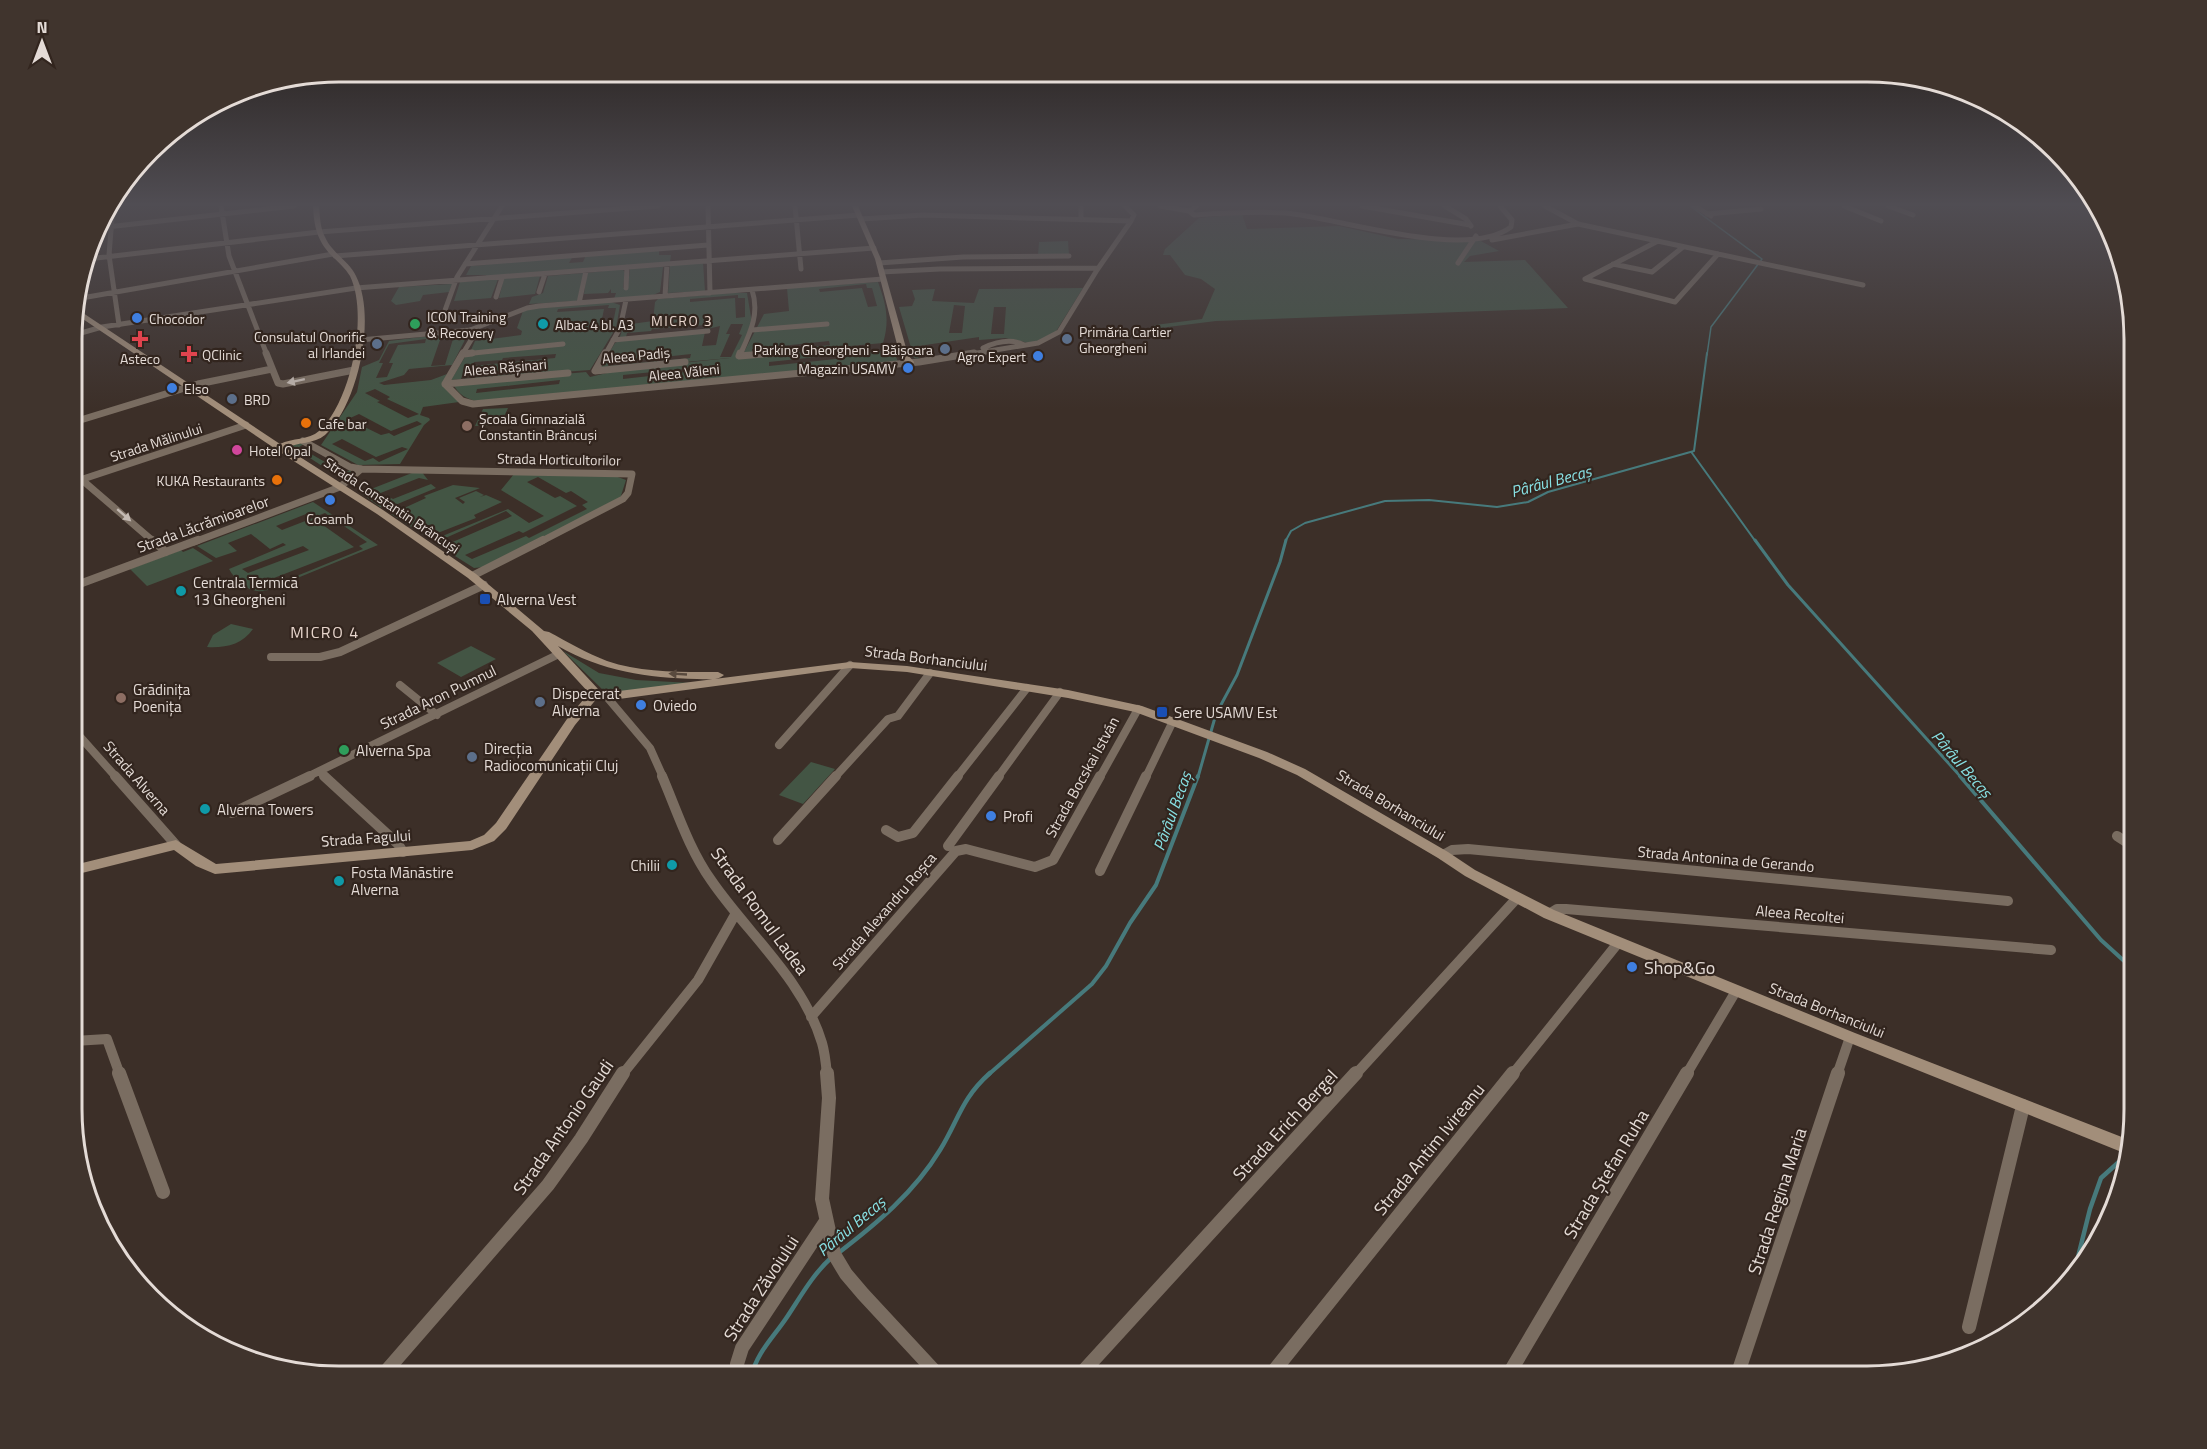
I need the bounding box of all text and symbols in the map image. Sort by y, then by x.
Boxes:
north arrow [12,12,72,72]
text: N [36,15,48,39]
place label: ICON Training & Recovery [427,306,506,343]
place label: Chocodor [149,308,205,329]
district label: MICRO 3 [651,310,713,331]
marker: Chocodor [130,311,144,325]
place label: Albac 4 bl. A3 [555,314,634,335]
marker: ICON Training & Recovery [408,317,422,331]
marker: Albac 4 bl. A3 [536,317,550,331]
place label: Primăria Cartier Gheorgheni [1079,321,1171,358]
place label: Consulatul Onorific al Irlandei [254,326,365,363]
marker: Asteco [131,330,149,348]
marker: Primăria Cartier Gheorgheni [1060,332,1074,346]
marker: Consulatul Onorific al Irlandei [370,337,384,351]
place label: Parking Gheorgheni - Băișoara [754,339,933,360]
street label: Aleea Padiș [601,342,671,368]
marker: Parking Gheorgheni - Băișoara [938,342,952,356]
place label: QClinic [202,344,242,365]
marker: QClinic [180,345,198,363]
place label: Agro Expert [957,346,1026,367]
place label: Asteco [120,348,160,369]
marker: Agro Expert [1031,349,1045,363]
street label: Aleea Rășinari [462,353,548,381]
street label: Aleea Văleni [647,358,721,386]
place label: Magazin USAMV [798,358,896,379]
marker: Magazin USAMV [901,361,915,375]
one-way arrow [287,377,306,386]
place label: Elso [184,378,209,399]
marker: Elso [165,381,179,395]
place label: BRD [244,389,270,410]
marker: BRD [225,392,239,406]
place label: Școala Gimnazială Constantin Brâncuși [479,408,597,445]
place label: Cafe bar [318,413,367,434]
marker: Cafe bar [299,416,313,430]
street label: Strada Mălinului [107,417,205,467]
marker: Școala Gimnazială Constantin Brâncuși [460,419,474,433]
place label: Hotel Opal [249,440,311,461]
marker: Hotel Opal [230,443,244,457]
street label: Strada Horticultorilor [497,447,621,471]
street label: Strada Constantin Brâncuși [320,452,464,558]
water label: Pârâul Becaș [1508,458,1595,503]
place label: KUKA Restaurants [156,470,265,491]
marker: KUKA Restaurants [270,473,284,487]
street label: Strada Lăcrămioarelor [134,489,272,559]
marker: Cosamb [323,493,337,507]
place label: Cosamb [306,508,354,529]
one-way arrow [116,509,132,522]
place label: Centrala Termică 13 Gheorgheni [193,571,299,611]
marker: Centrala Termică 13 Gheorgheni [174,584,188,598]
place label: Alverna Vest [497,588,577,611]
marker: Alverna Vest [478,592,492,606]
district label: MICRO 4 [290,620,360,644]
street label: Strada Borhanciului [863,639,989,677]
street label: Strada Aron Pumnul [376,659,500,735]
one-way arrow [669,669,688,679]
place label: Grădinița Poenița [133,678,191,718]
place label: Dispecerat Alverna [552,682,620,722]
marker: Grădinița Poenița [114,691,128,705]
place label: Oviedo [653,694,697,717]
marker: Dispecerat Alverna [533,695,547,709]
marker: Oviedo [634,698,648,712]
place label: Sere USAMV Est [1174,701,1278,724]
marker: Sere USAMV Est [1155,705,1169,719]
street label: Strada Bocskai István [1039,712,1125,842]
water label: Pârâul Becaș [1926,725,1999,804]
street label: Strada Alverna [98,736,176,821]
place label: Direcția Radiocomunicații Cluj [484,737,618,777]
place label: Alverna Spa [356,739,431,762]
marker: Alverna Spa [337,743,351,757]
marker: Direcția Radiocomunicații Cluj [465,750,479,764]
street label: Strada Borhanciului [1332,763,1450,847]
water label: Pârâul Becaș [1147,767,1198,854]
place label: Alverna Towers [217,798,314,821]
marker: Alverna Towers [198,802,212,816]
place label: Profi [1003,805,1033,828]
marker: Profi [984,809,998,823]
street label: Strada Fagului [320,823,412,853]
street label: Strada Antonina de Gerando [1637,840,1815,878]
street label: Strada Romul Ladea [704,842,816,980]
street label: Strada Alexandru Roșca [826,847,942,975]
place label: Chilii [630,854,660,877]
marker: Chilii [665,858,679,872]
place label: Fosta Mănăstire Alverna [351,861,453,901]
marker: Fosta Mănăstire Alverna [332,874,346,888]
street label: Aleea Recoltei [1755,899,1845,929]
place label: Shop&Go [1644,954,1715,981]
marker: Shop&Go [1625,960,1639,974]
street label: Strada Borhanciului [1766,976,1888,1044]
street label: Strada Antonio Gaudi [506,1054,620,1200]
street label: Strada Erich Bergel [1226,1063,1344,1187]
street label: Strada Antim Ivireanu [1367,1077,1491,1221]
street label: Strada Ștefan Ruha [1557,1104,1655,1244]
street label: Strada Regina Maria [1741,1124,1813,1278]
water label: Pârâul Becaș [812,1190,891,1262]
street label: Strada Zăvoiului [717,1230,805,1346]

